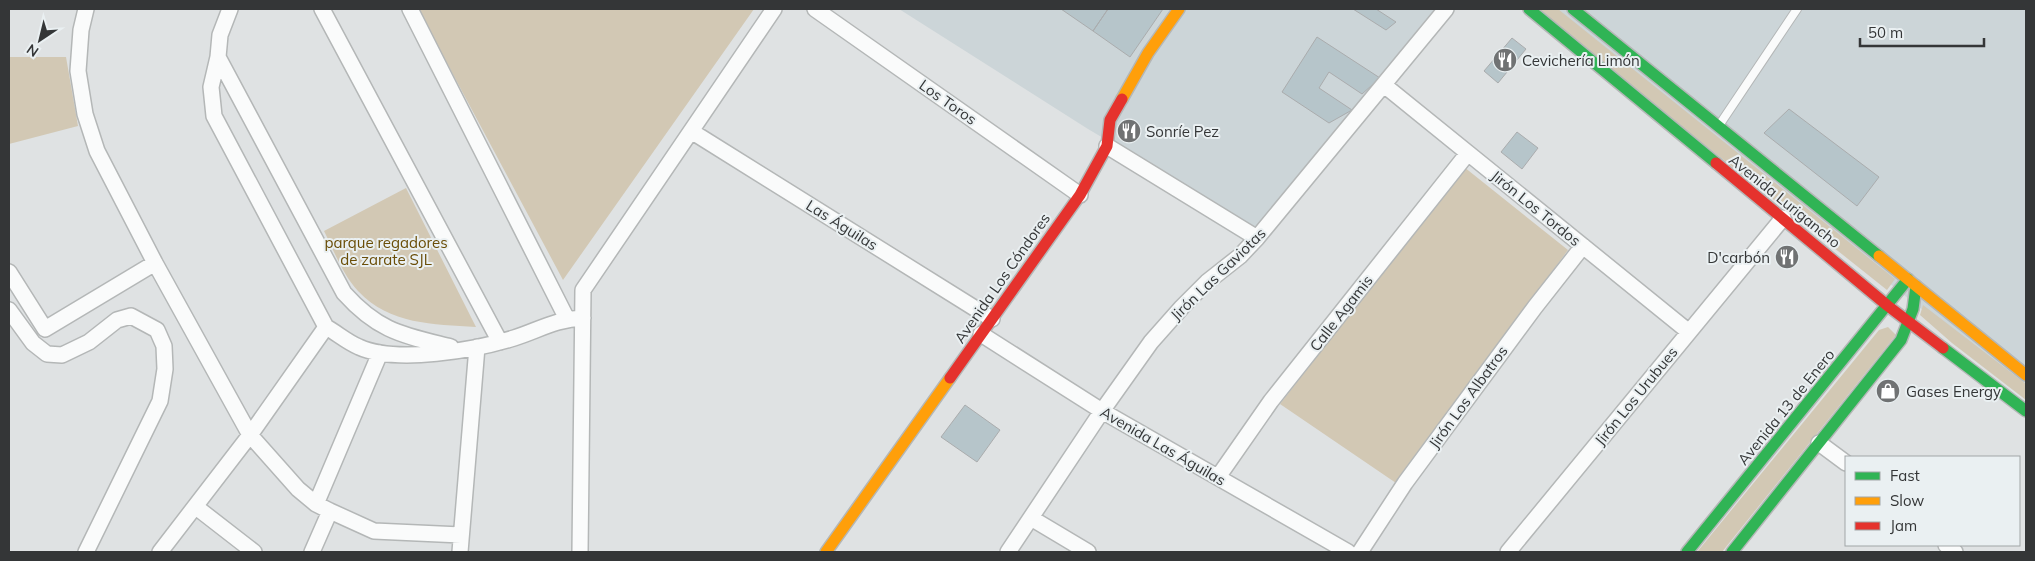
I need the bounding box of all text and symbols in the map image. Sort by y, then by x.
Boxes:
north arrow [15,15,65,65]
scale bar [1860,15,1984,47]
text: 50 m [1868,23,1903,42]
text: N [23,40,42,61]
restaurant icon: Cevichería Limón [1492,47,1518,73]
place label: Cevichería Limón [1522,51,1640,70]
street label: Los Toros [916,75,980,129]
restaurant icon: Sonríe Pez [1116,118,1142,144]
place label: Sonríe Pez [1146,122,1219,141]
street label: Avenida Lurigancho [1725,150,1845,252]
street label: Jirón Los Tordos [1487,166,1585,250]
street label: Las Águilas [803,196,881,254]
street label: Avenida Los Cóndores [950,209,1054,347]
street label: Jirón Las Gaviotas [1166,224,1270,324]
park label: parque regadores de zarate SJL [324,233,448,269]
restaurant icon: D'carbón [1774,244,1800,270]
place label: D'carbón [1707,248,1770,267]
street label: Calle Agamis [1305,271,1377,355]
street label: Jirón Los Albatros [1424,342,1512,452]
street label: Jirón Los Urubues [1590,343,1682,449]
street label: Avenida 13 de Enero [1733,345,1839,469]
shop icon: Gases Energy [1875,378,1901,404]
place label: Gases Energy [1906,382,2001,401]
street label: Avenida Las Águilas [1097,402,1229,490]
legend [1845,456,2020,546]
text: Fast [1890,466,1920,485]
text: Slow [1890,491,1924,510]
text: Jam [1890,516,1917,535]

